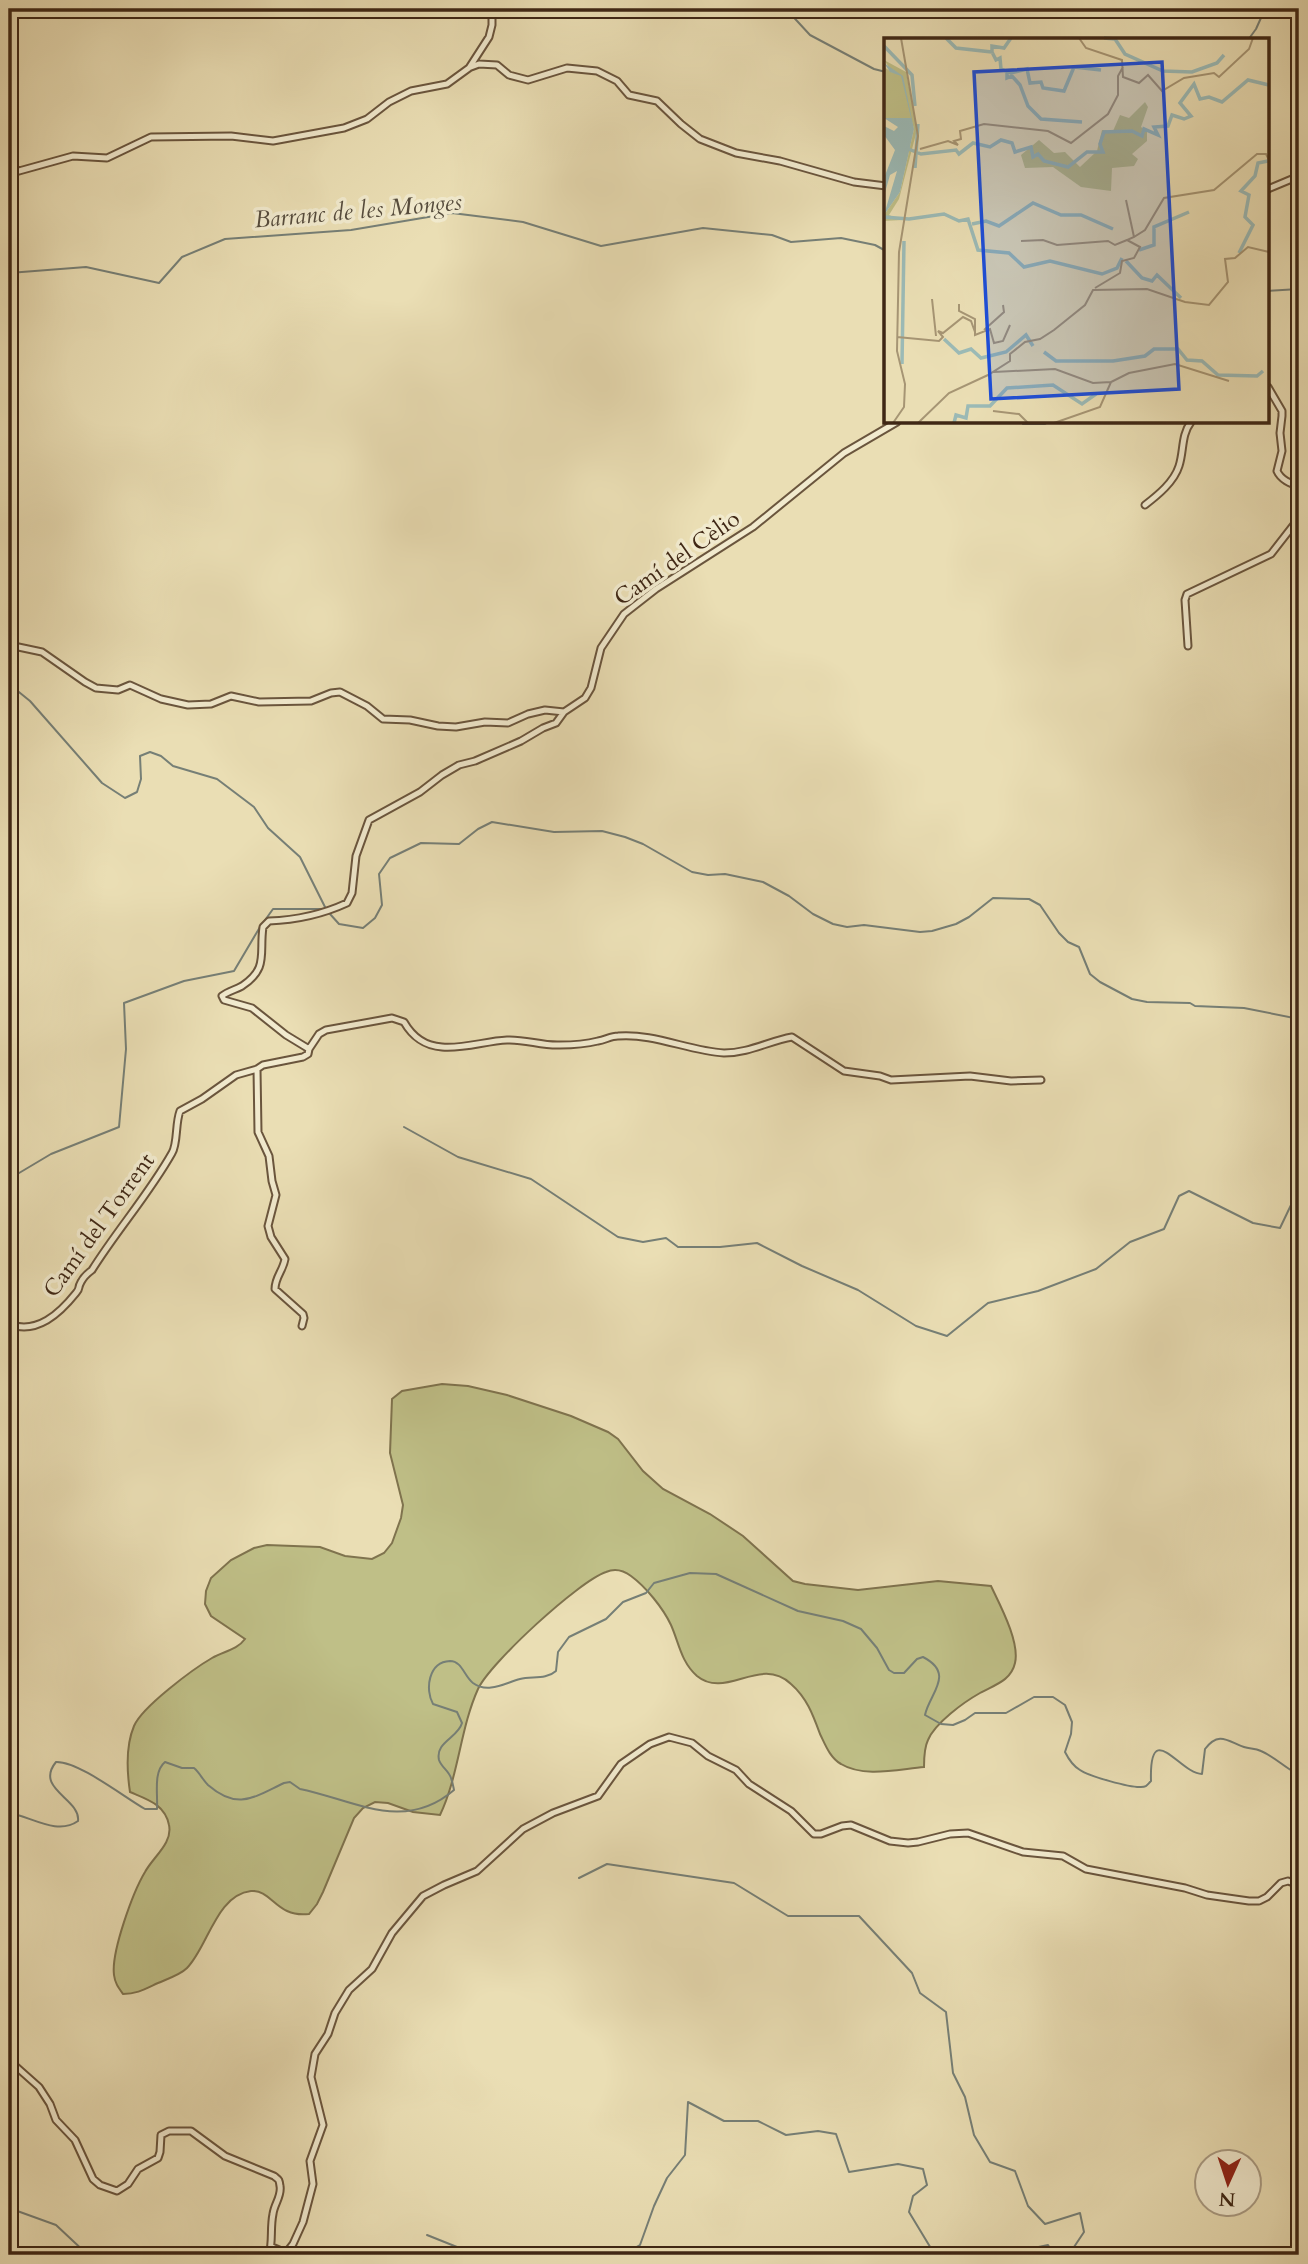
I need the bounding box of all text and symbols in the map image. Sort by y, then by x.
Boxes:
inset map [884,38,1270,424]
water label: Barranc de les Monges [253,185,463,237]
street label: Camí del Cèlio [608,503,746,613]
street label: Camí del Torrent [36,1147,162,1303]
north arrow [1192,2148,1262,2218]
text: N [1218,2186,1236,2212]

